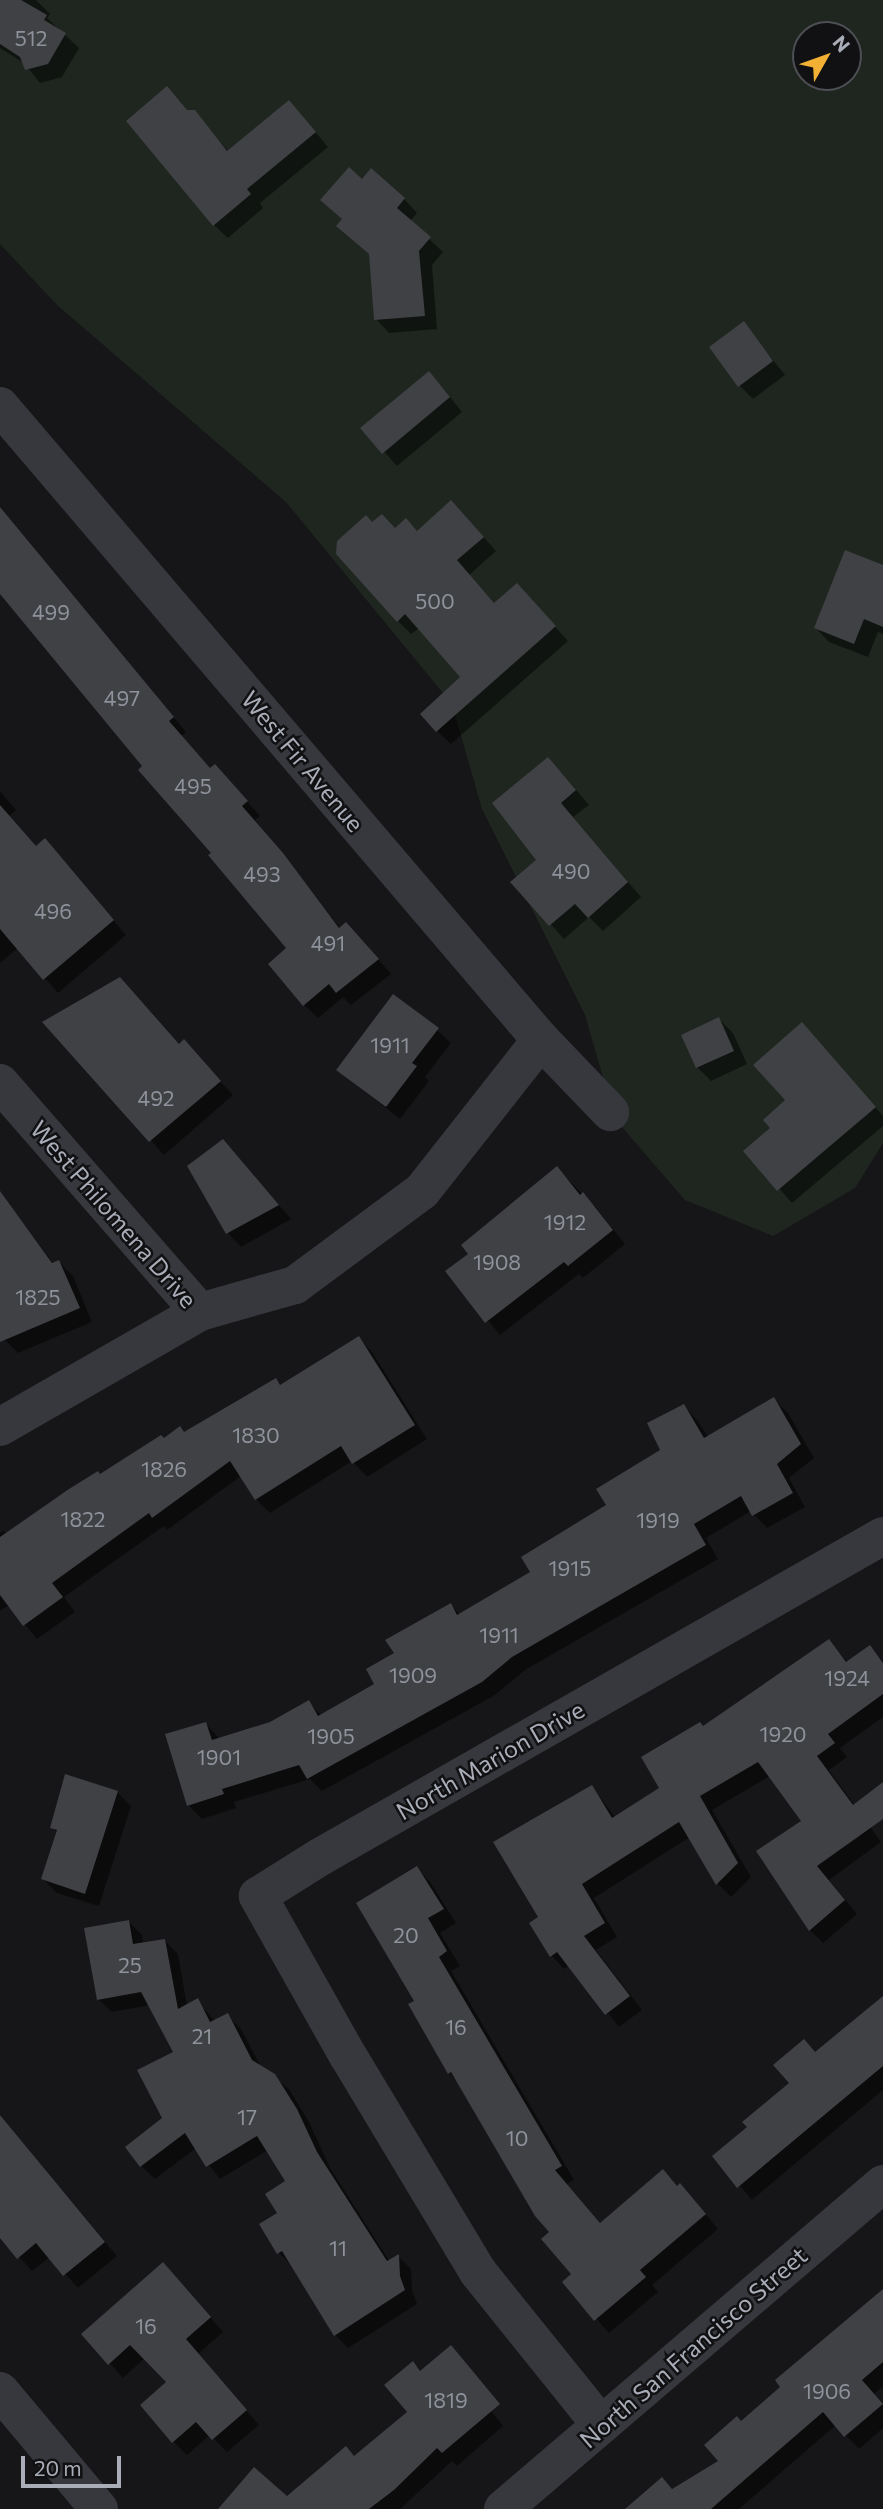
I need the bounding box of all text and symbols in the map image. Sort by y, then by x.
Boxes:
north arrow [792,21,862,91]
house number: 512 [15,25,47,51]
text: N [829,31,855,56]
house number: 500 [415,588,455,614]
house number: 499 [32,599,70,625]
house number: 497 [104,685,140,711]
street label: West Fir Avenue [236,685,370,837]
house number: 495 [174,773,212,799]
house number: 490 [551,858,591,884]
house number: 493 [243,861,281,887]
house number: 496 [34,898,72,924]
house number: 491 [311,930,345,956]
house number: 1911 [370,1032,410,1058]
house number: 492 [138,1085,174,1111]
street label: West Philomena Drive [25,1114,203,1314]
house number: 1912 [544,1209,586,1235]
house number: 1908 [473,1249,521,1275]
house number: 1825 [15,1284,61,1310]
house number: 1830 [232,1422,280,1448]
house number: 1826 [141,1456,187,1482]
house number: 1822 [61,1506,105,1532]
house number: 1919 [636,1507,680,1533]
house number: 1915 [549,1555,591,1581]
house number: 1911 [479,1622,519,1648]
house number: 1909 [389,1662,437,1688]
house number: 1924 [824,1665,870,1691]
street label: North Marion Drive [391,1695,589,1825]
house number: 1920 [760,1721,806,1747]
house number: 1905 [307,1723,355,1749]
house number: 1901 [197,1744,241,1770]
house number: 20 [393,1922,419,1948]
house number: 25 [118,1952,142,1978]
house number: 16 [445,2014,467,2040]
house number: 21 [192,2023,212,2049]
house number: 17 [237,2104,257,2130]
house number: 10 [506,2125,528,2151]
house number: 11 [329,2235,347,2261]
street label: North San Francisco Street [573,2240,813,2454]
house number: 16 [135,2313,157,2339]
house number: 1906 [803,2378,851,2404]
house number: 1819 [424,2387,468,2413]
scale bar [24,2442,124,2486]
text: 20 m [34,2455,82,2480]

